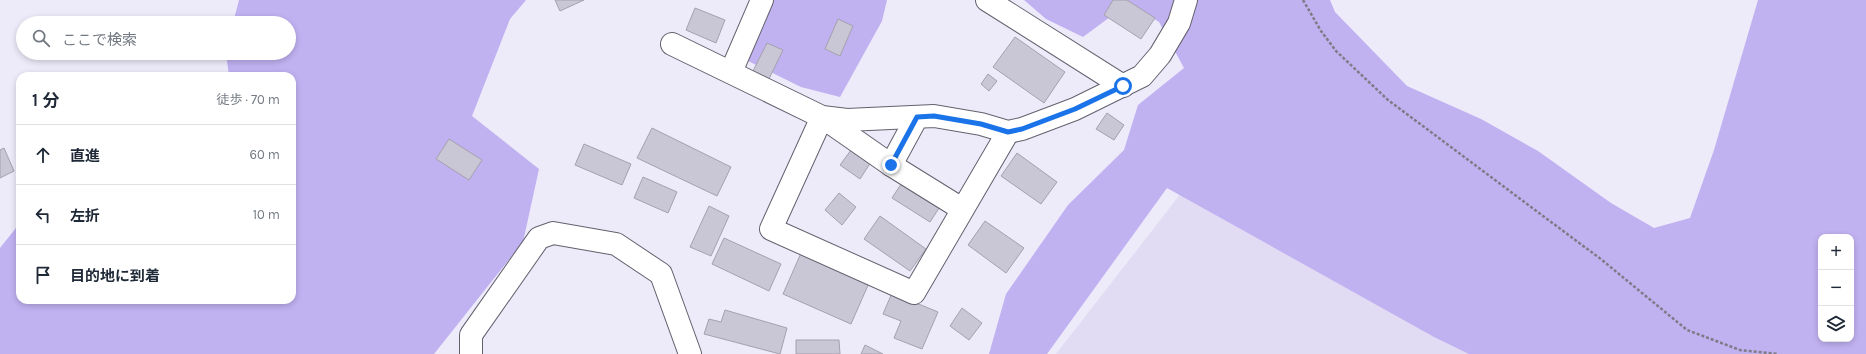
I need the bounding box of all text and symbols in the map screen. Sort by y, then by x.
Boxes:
search box [16,16,296,60]
icon: search [30,27,52,49]
text: ここで検索 [62,31,137,49]
route start [1114,77,1132,95]
text: 1 分 [32,90,59,110]
text: 徒歩 · 70 m [216,92,280,107]
icon: ahead [32,144,54,166]
text: 直進 [70,147,100,165]
text: 60 m [250,147,280,162]
route end [882,156,900,174]
icon: left [32,204,54,226]
text: 左折 [70,207,100,225]
text: 10 m [253,207,280,222]
map controls [1818,234,1854,342]
button: + [1818,234,1854,270]
icon: arrive [32,264,54,286]
text: 目的地に到着 [70,267,160,285]
button: − [1818,270,1854,306]
button: layers [1818,306,1854,342]

